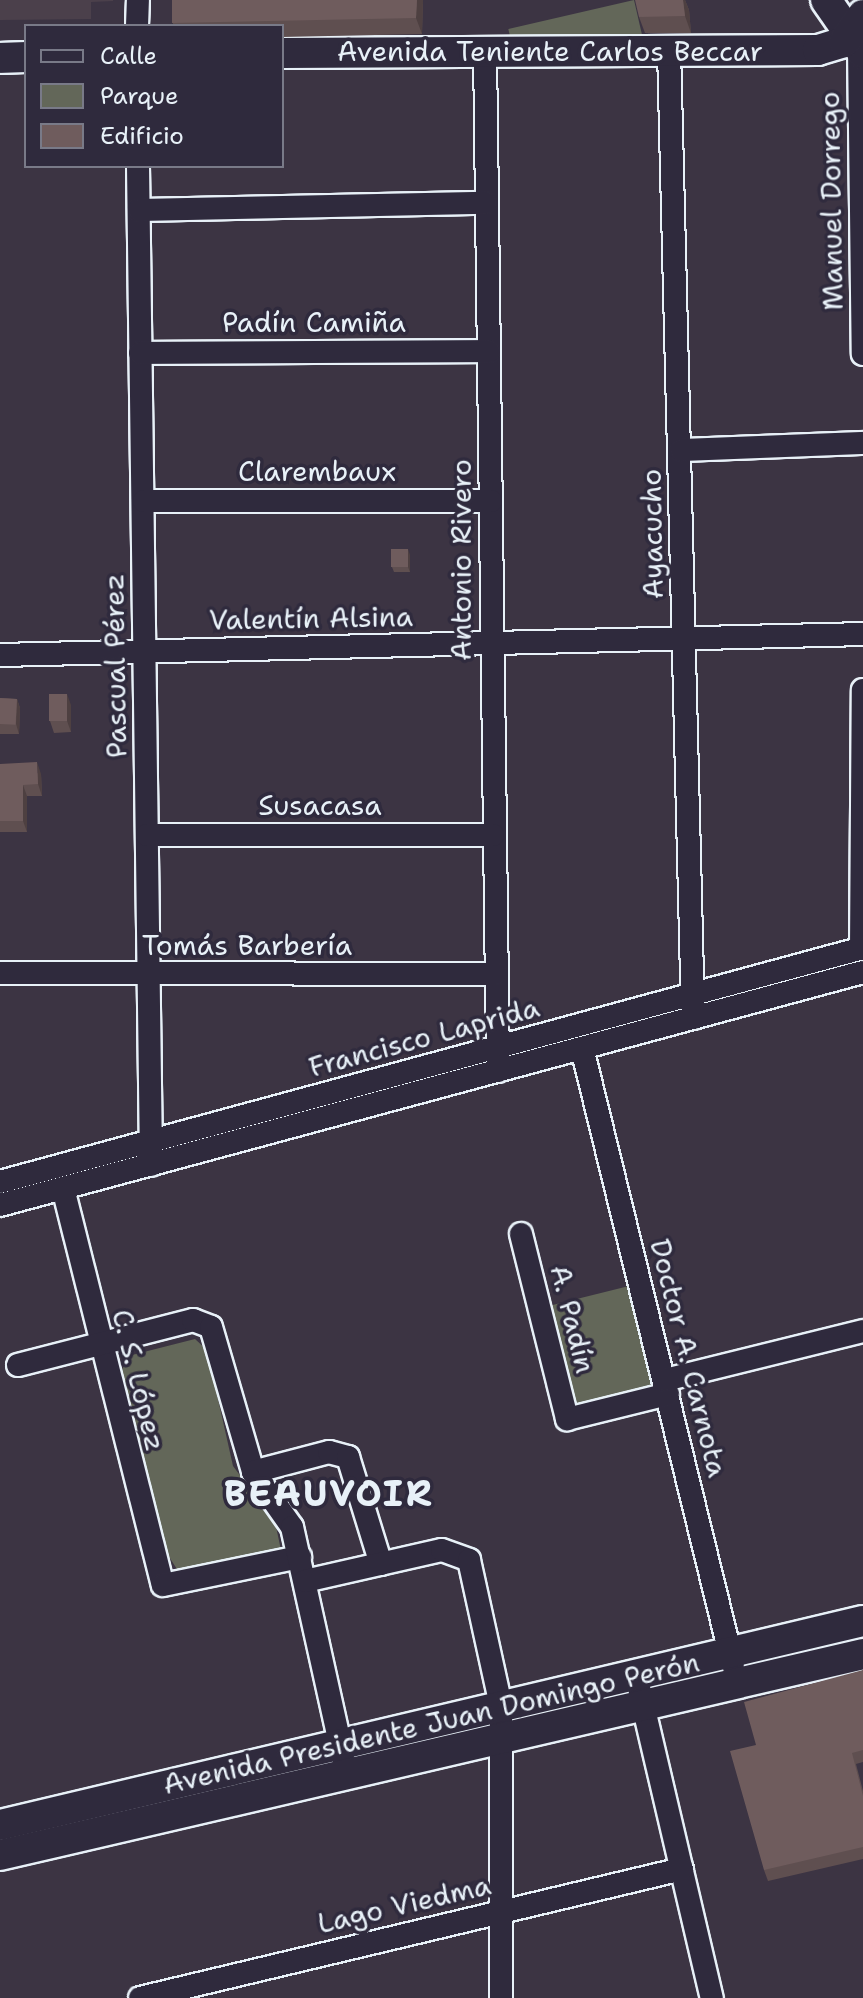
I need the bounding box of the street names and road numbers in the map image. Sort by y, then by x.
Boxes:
street label: Avenida Teniente Carlos Beccar [337,34,763,68]
street label: Manuel Dorrego [812,91,850,311]
street label: Padín Camiña [222,305,406,339]
street label: Clarembaux [238,454,396,488]
street label: Antonio Rivero [444,459,478,661]
street label: Ayacucho [634,469,670,599]
street label: Pascual Pérez [97,574,133,758]
street label: Valentín Alsina [209,599,413,637]
street label: Susacasa [258,788,382,822]
street label: Tomás Barbería [142,928,352,962]
street label: Francisco Laprida [305,990,543,1084]
street label: Doctor A. Carnota [643,1235,735,1481]
street label: A. Padín [543,1261,603,1377]
street label: C. S. López [105,1306,173,1454]
street label: Avenida Presidente Juan Domingo Perón [160,1645,702,1801]
street label: Lago Viedma [314,1868,494,1940]

